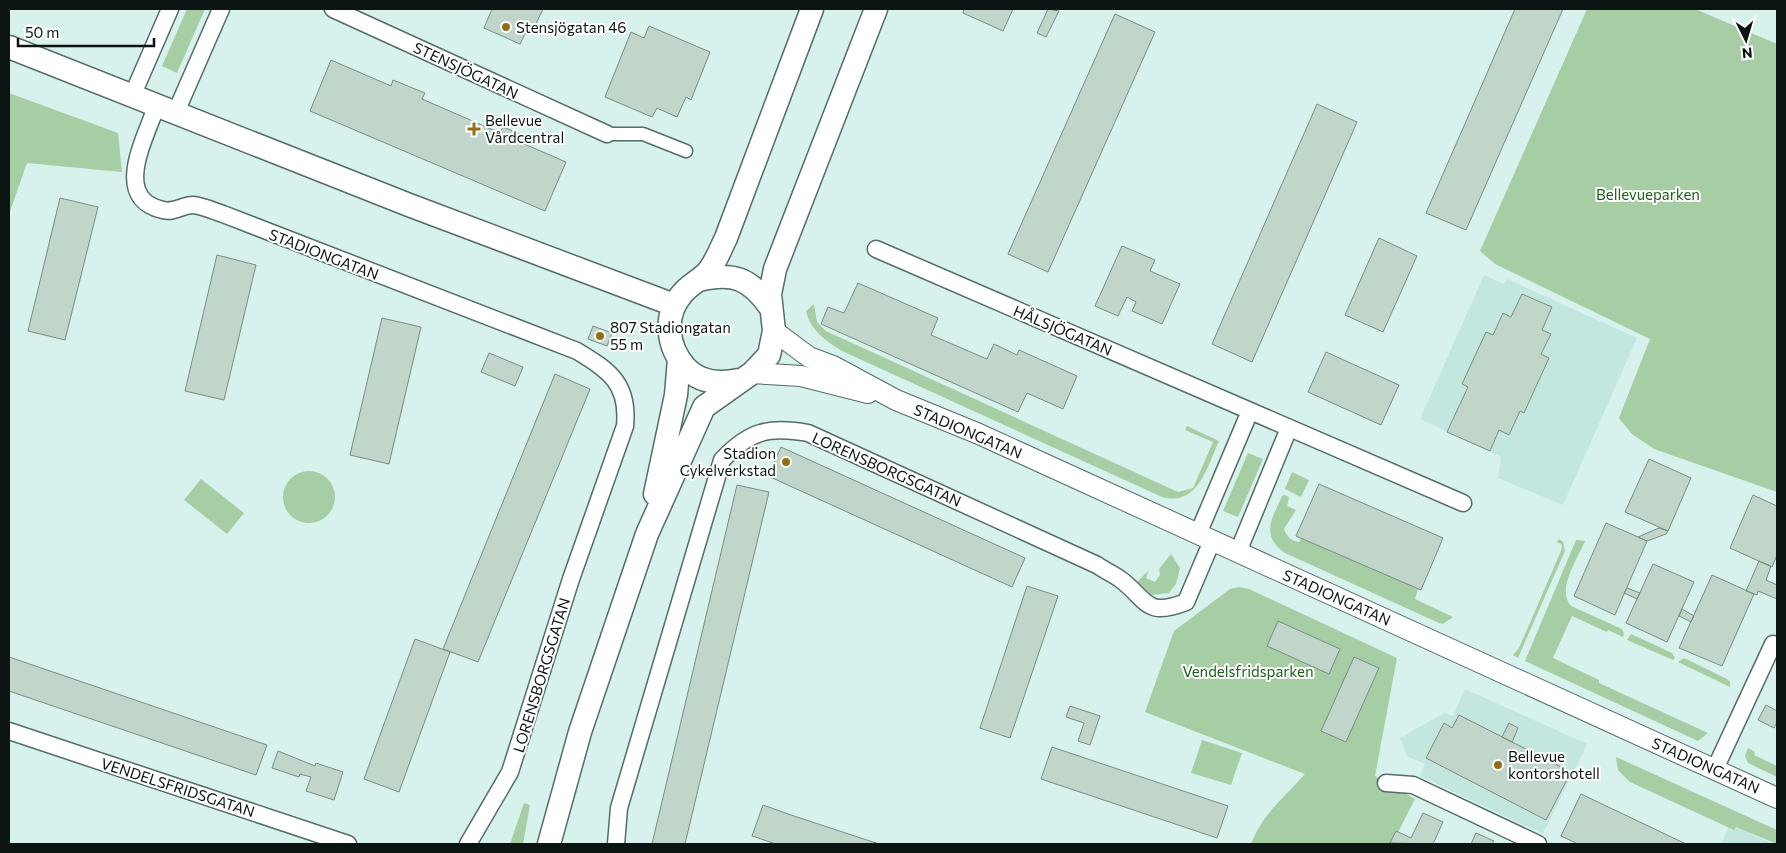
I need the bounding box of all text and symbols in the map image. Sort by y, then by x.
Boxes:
scale bar [18,15,154,47]
north arrow [1721,15,1771,65]
place label: Stensjögatan 46 [516,18,626,36]
marker: Stensjögatan 46 [500,21,512,33]
text: 50 m [25,23,59,41]
street label: STENSJÖGATAN [411,38,521,102]
text: N [1741,45,1753,62]
place label: Bellevue Vårdcentral [485,111,564,146]
marker: Bellevue Vårdcentral [467,122,481,136]
park label: Bellevueparken [1596,185,1700,203]
street label: STADIONGATAN [267,225,381,283]
street label: HÅLSJÖGATAN [1011,300,1116,359]
place label: 807 Stadiongatan 55 m [610,318,731,353]
marker: 807 Stadiongatan 55 m [594,330,606,342]
street label: STADIONGATAN [911,400,1025,462]
street label: LORENSBORGSGATAN [810,428,964,510]
place label: Stadion Cykelverkstad [680,444,776,479]
marker: Stadion Cykelverkstad [780,456,792,468]
street label: STADIONGATAN [1280,565,1394,629]
street label: LORENSBORGSGATAN [509,595,573,755]
park label: Vendelsfridsparken [1182,662,1314,680]
street label: STADIONGATAN [1649,733,1763,797]
place label: Bellevue kontorshotell [1508,747,1600,782]
street label: VENDELSFRIDSGATAN [99,754,257,820]
marker: Bellevue kontorshotell [1492,759,1504,771]

